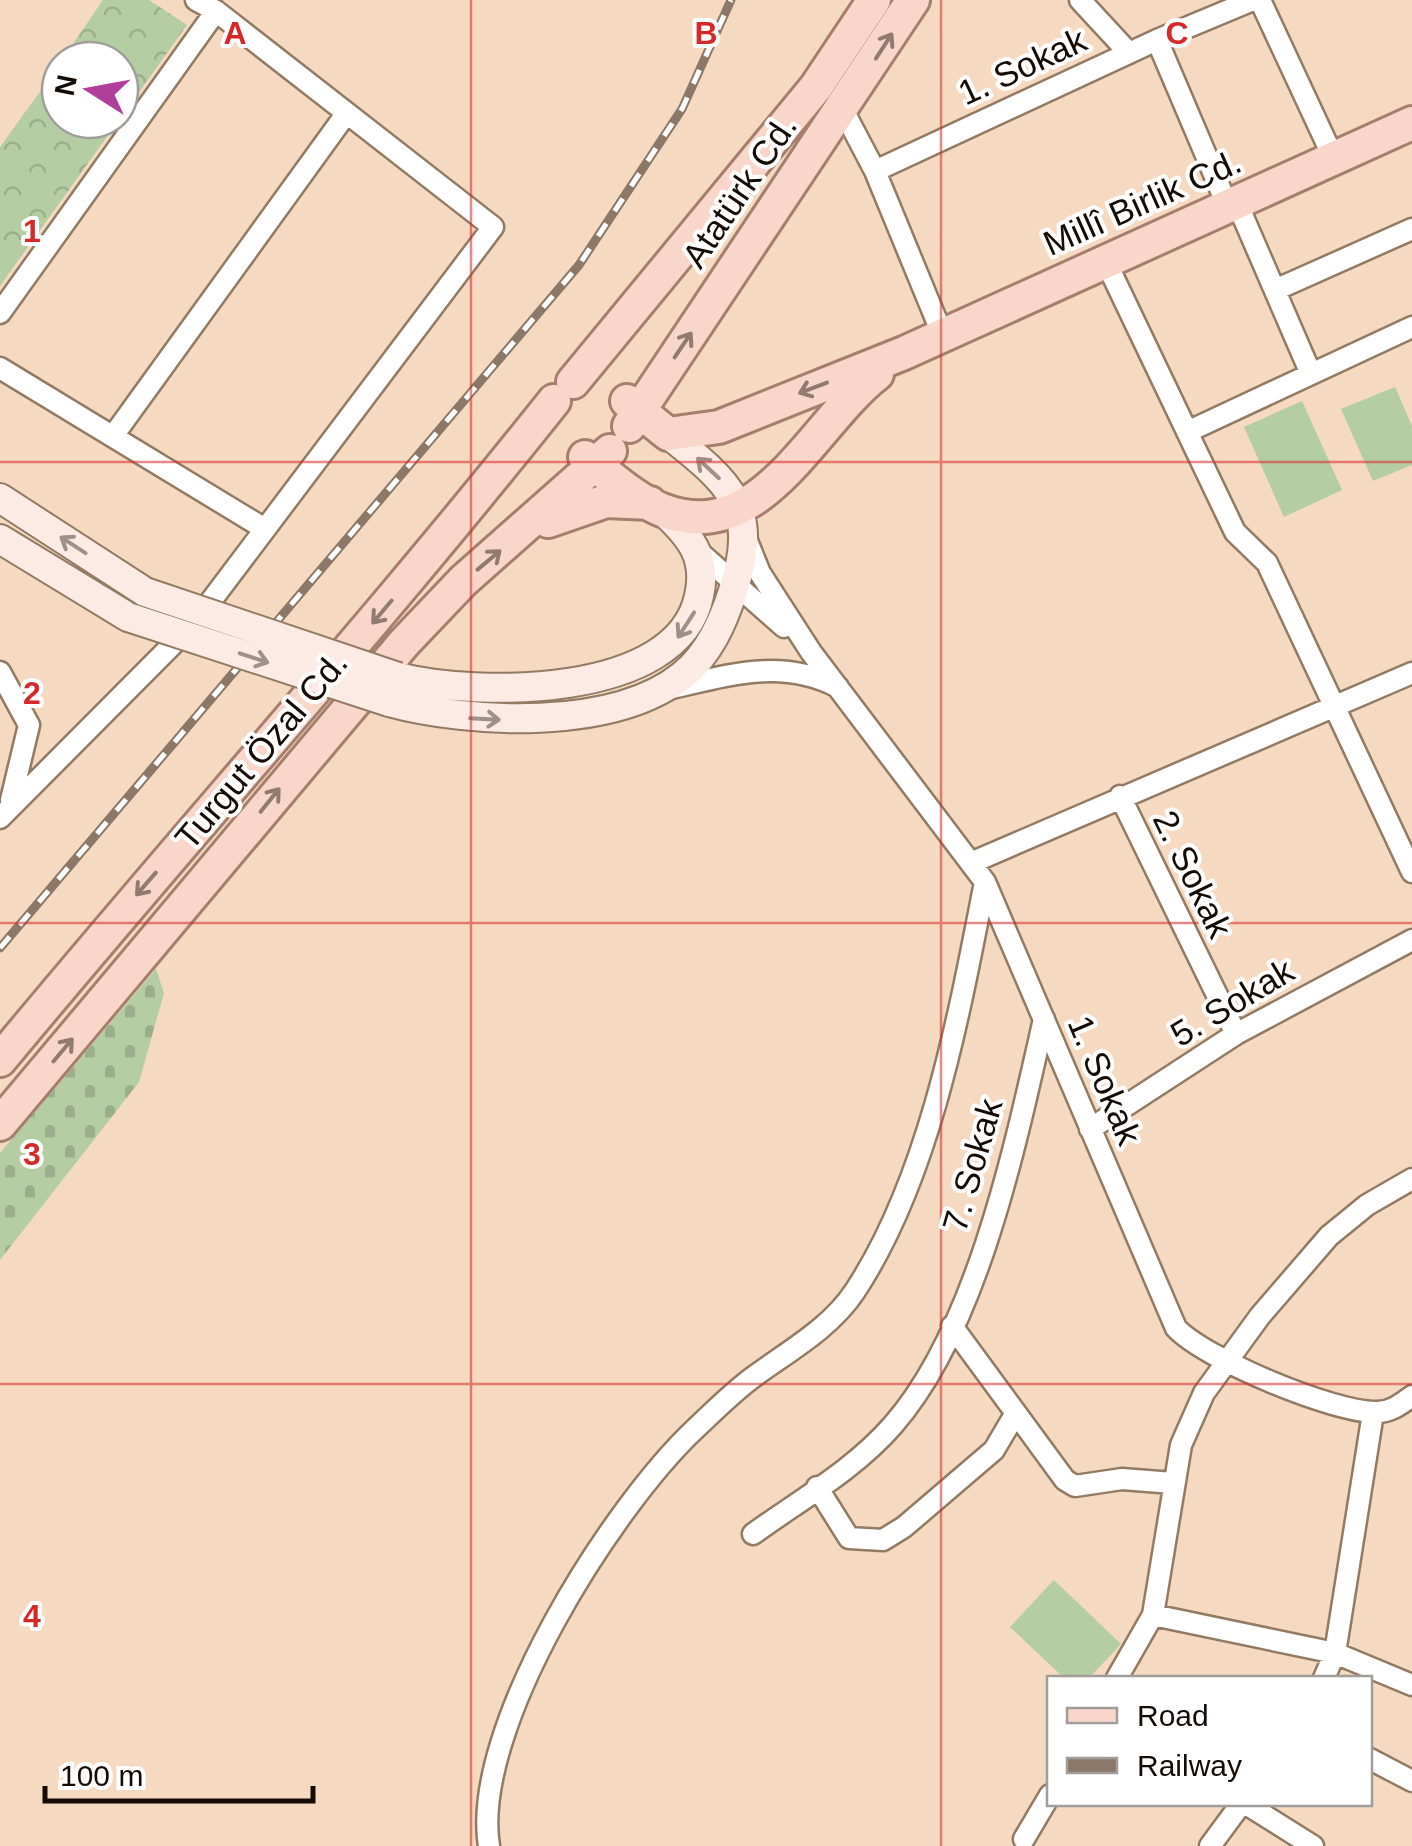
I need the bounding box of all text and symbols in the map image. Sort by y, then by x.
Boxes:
text: A [223,15,247,51]
text: B [694,15,718,51]
text: C [1165,15,1189,51]
street label: 1. Sokak [952,19,1092,112]
one-way arrow [874,33,895,61]
north arrow [40,40,140,140]
text: N [49,72,83,98]
street label: Atatürk Cd. [674,108,804,274]
street label: Millî Birlik Cd. [1037,141,1247,263]
text: 1 [23,213,41,249]
one-way arrow [672,331,693,359]
one-way arrow [799,381,829,399]
one-way arrow [697,456,721,480]
one-way arrow [59,535,87,556]
one-way arrow [475,549,501,571]
one-way arrow [371,599,393,625]
one-way arrow [676,610,697,638]
street label: Turgut Özal Cd. [167,643,355,857]
one-way arrow [237,651,269,669]
text: 2 [23,675,41,711]
one-way arrow [468,710,500,729]
one-way arrow [259,787,281,813]
street label: 2. Sokak [1146,804,1241,944]
one-way arrow [134,871,157,896]
street label: 5. Sokak [1164,950,1301,1054]
street label: 1. Sokak [1060,1010,1150,1151]
one-way arrow [52,1037,74,1063]
street label: 7. Sokak [934,1094,1010,1236]
text: 3 [23,1136,41,1172]
text: 4 [23,1598,41,1634]
legend [1047,1676,1372,1806]
text: Road [1137,1699,1209,1732]
scale bar [45,1741,312,1803]
text: Railway [1137,1749,1242,1782]
text: 100 m [60,1759,143,1792]

